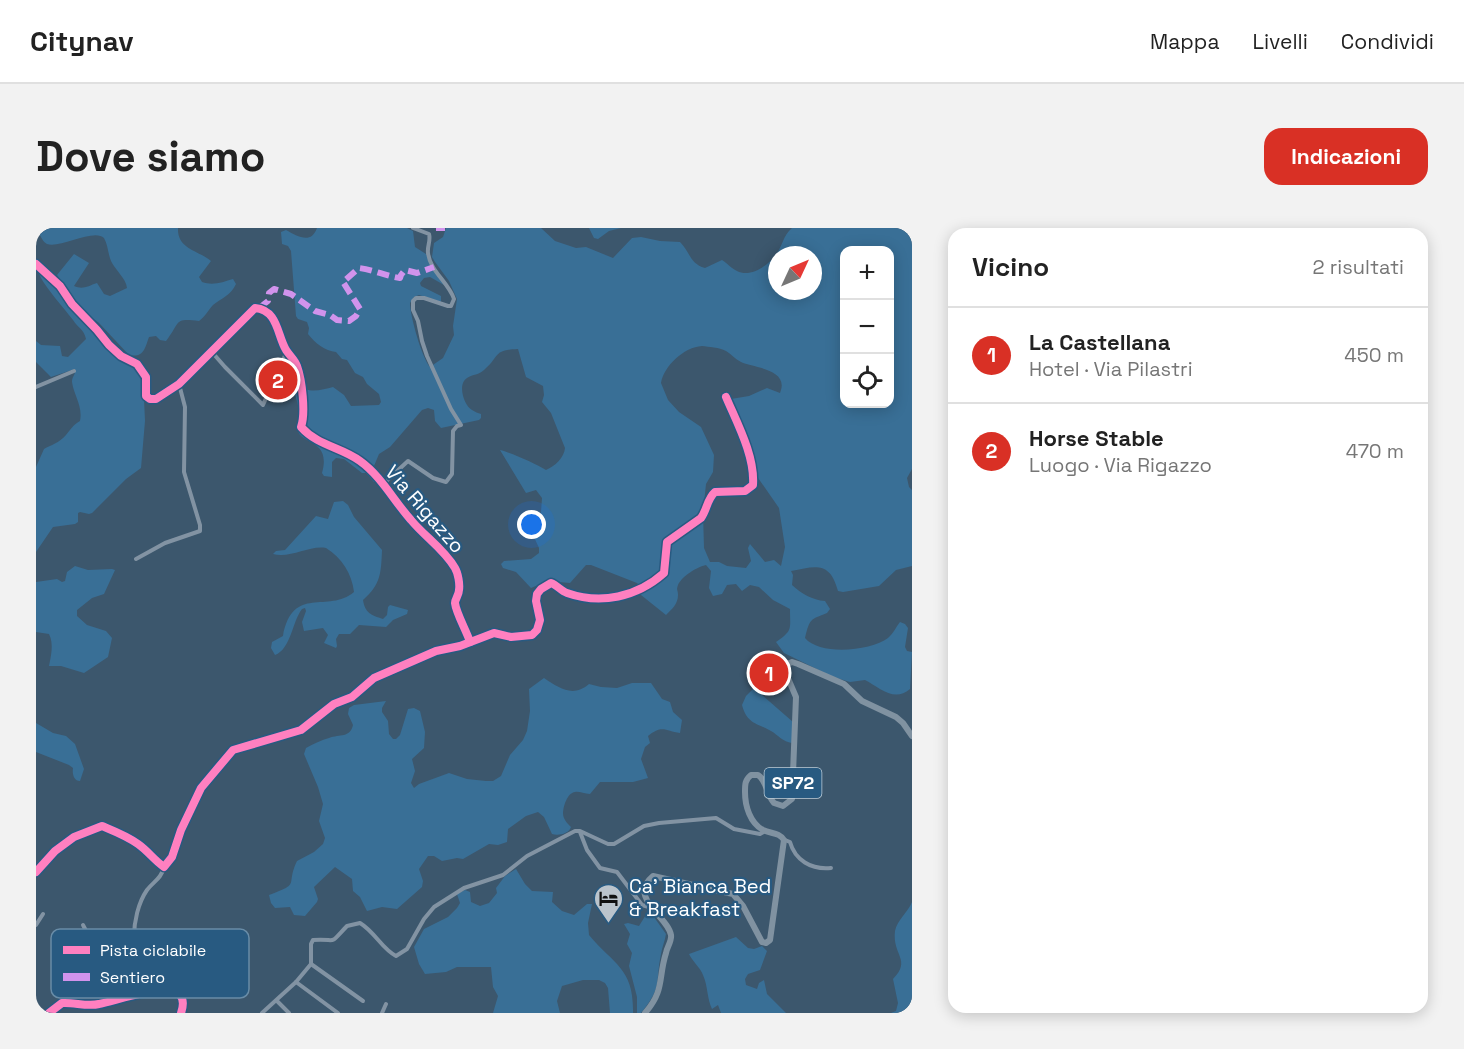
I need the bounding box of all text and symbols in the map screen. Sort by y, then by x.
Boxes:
text: Citynav [30,23,134,59]
text: Mappa [1150,28,1219,55]
text: Livelli [1252,28,1308,55]
text: Condividi [1341,28,1434,55]
button: Indicazioni [1264,128,1428,185]
text: Dove siamo [36,130,265,183]
north arrow [768,246,822,300]
map controls [840,246,894,408]
button: + [840,246,894,300]
text: Vicino [972,250,1049,284]
text: 2 risultati [1313,254,1404,280]
button: − [840,300,894,354]
text: La Castellana [1029,328,1170,356]
text: 1 [987,342,996,368]
text: 450 m [1344,342,1404,368]
button: locate [840,354,894,408]
text: Hotel · Via Pilastri [1029,356,1193,382]
pin: 2 [258,358,298,402]
text: Horse Stable [1029,424,1164,452]
text: 2 [986,438,997,464]
text: 470 m [1346,438,1404,464]
text: Luogo · Via Rigazzo [1029,452,1212,478]
street label: Via Rigazzo [380,459,470,559]
your location [517,510,546,539]
pin: 1 [750,650,788,696]
road number: SP72 [764,768,822,798]
place label: Ca' Bianca Bed & Breakfast [629,873,771,922]
hotel icon: Ca' Bianca Bed & Breakfast [592,882,624,924]
legend [51,929,249,998]
text: Pista ciclabile [100,940,206,961]
text: Sentiero [100,967,165,988]

